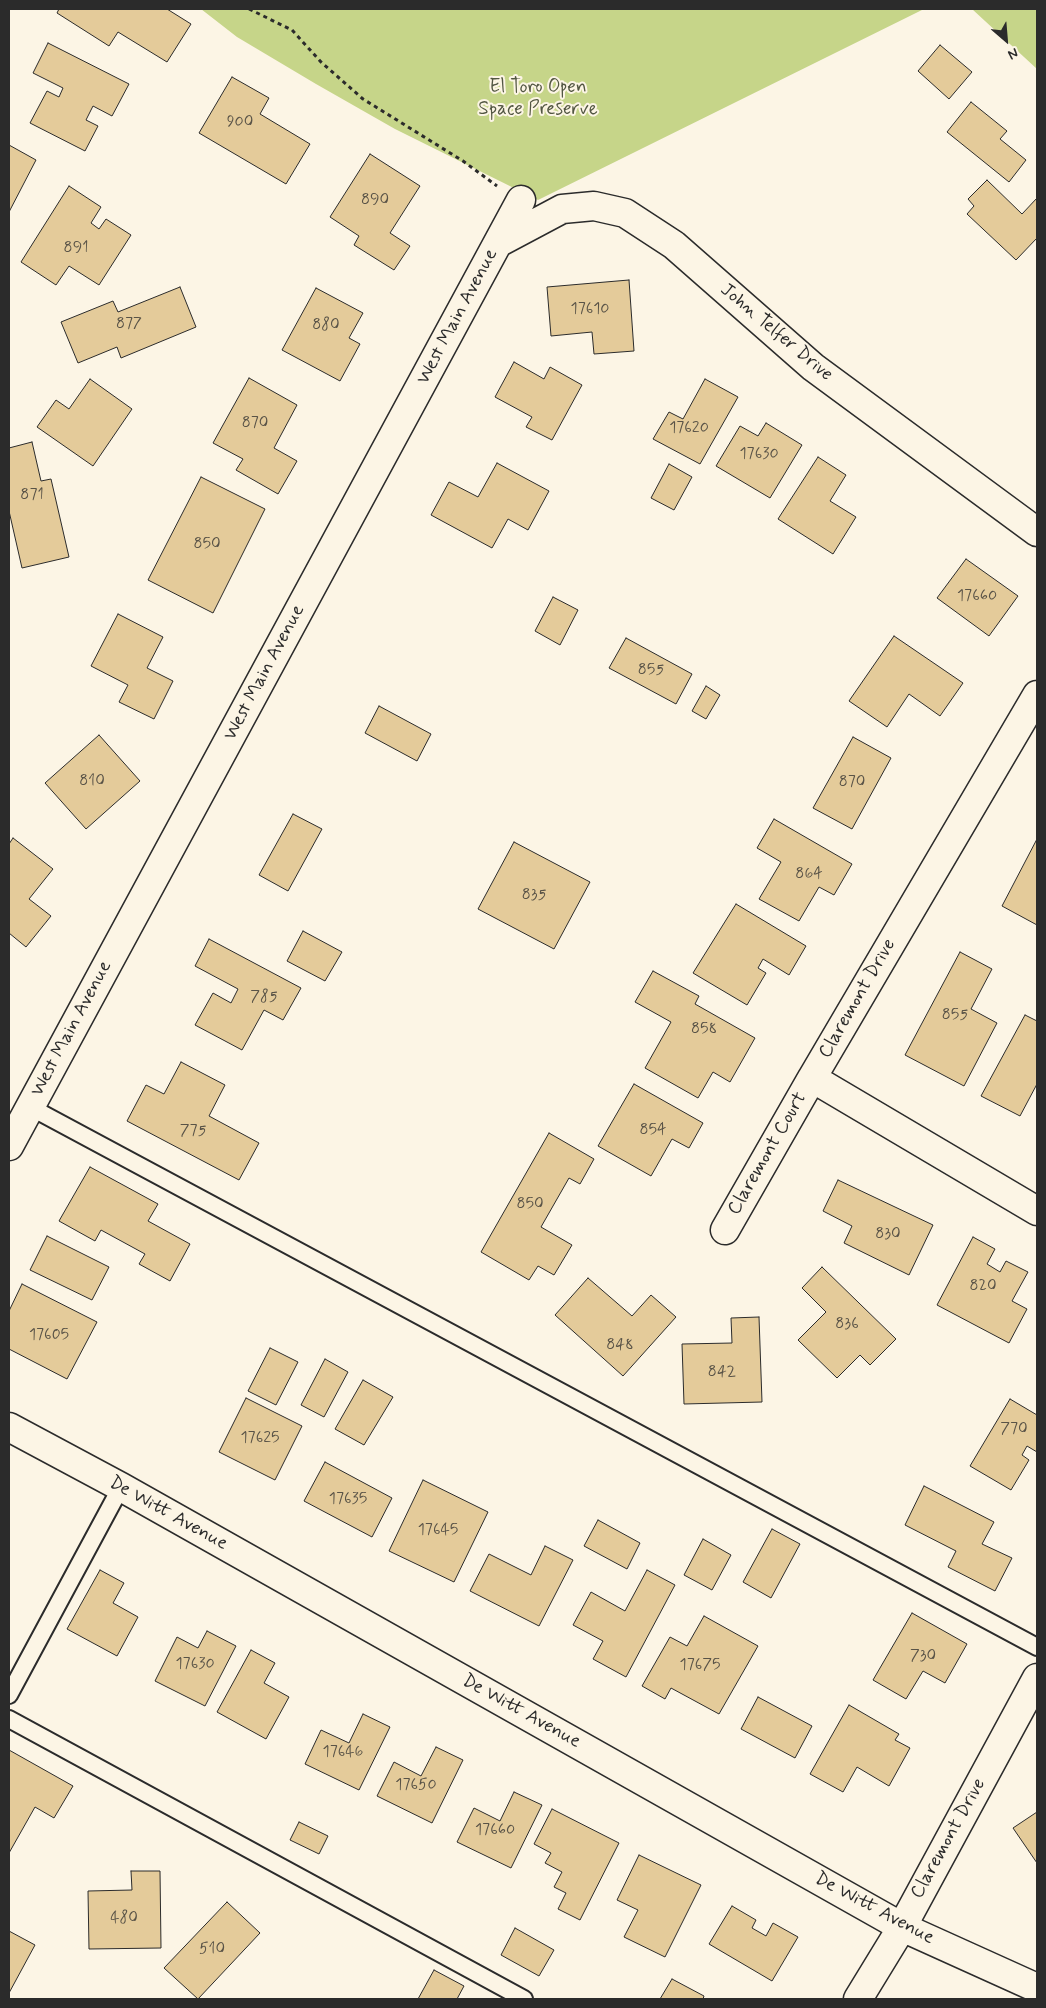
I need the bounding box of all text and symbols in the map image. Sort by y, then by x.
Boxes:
north arrow [981,15,1031,65]
text: N [1005,43,1021,63]
park label: El Toro Open Space Preserve [478,77,598,121]
house number: 900 [227,113,253,133]
house number: 890 [361,191,389,211]
house number: 891 [64,239,88,259]
street label: West Main Avenue [413,245,503,389]
street label: John Telfer Drive [715,279,837,387]
house number: 17610 [570,300,610,320]
house number: 877 [116,315,142,335]
house number: 880 [312,316,340,336]
house number: 870 [242,414,268,434]
house number: 17620 [669,419,709,439]
house number: 17630 [739,445,779,465]
house number: 871 [20,486,44,506]
house number: 850 [193,535,221,555]
house number: 17660 [957,587,997,607]
street label: West Main Avenue [220,601,310,745]
house number: 855 [638,661,664,681]
house number: 810 [79,772,105,792]
house number: 870 [839,773,865,793]
house number: 864 [795,865,823,885]
house number: 835 [522,886,546,906]
street label: Claremont Drive [815,935,901,1063]
street label: West Main Avenue [27,957,117,1101]
house number: 785 [250,988,278,1008]
house number: 855 [942,1006,968,1026]
house number: 858 [691,1020,717,1040]
street label: Claremont Court [724,1089,812,1219]
house number: 854 [640,1121,666,1141]
house number: 775 [180,1122,206,1142]
house number: 850 [516,1195,544,1215]
house number: 830 [875,1225,901,1245]
house number: 820 [969,1277,997,1297]
house number: 836 [835,1315,859,1335]
house number: 17605 [29,1326,69,1346]
house number: 848 [606,1336,634,1356]
house number: 842 [708,1363,736,1383]
house number: 770 [1000,1420,1028,1440]
house number: 17625 [240,1429,280,1449]
street label: De Witt Avenue [105,1472,231,1556]
house number: 17635 [329,1490,367,1510]
house number: 17645 [418,1521,458,1541]
house number: 730 [910,1647,936,1667]
house number: 17630 [175,1655,215,1675]
house number: 17675 [680,1656,720,1676]
street label: De Witt Avenue [458,1670,584,1754]
house number: 17646 [323,1743,363,1763]
street label: Claremont Drive [906,1775,992,1903]
house number: 17650 [395,1776,437,1796]
house number: 17660 [475,1821,515,1841]
street label: De Witt Avenue [810,1868,938,1950]
house number: 480 [110,1909,138,1929]
house number: 510 [199,1940,225,1960]

